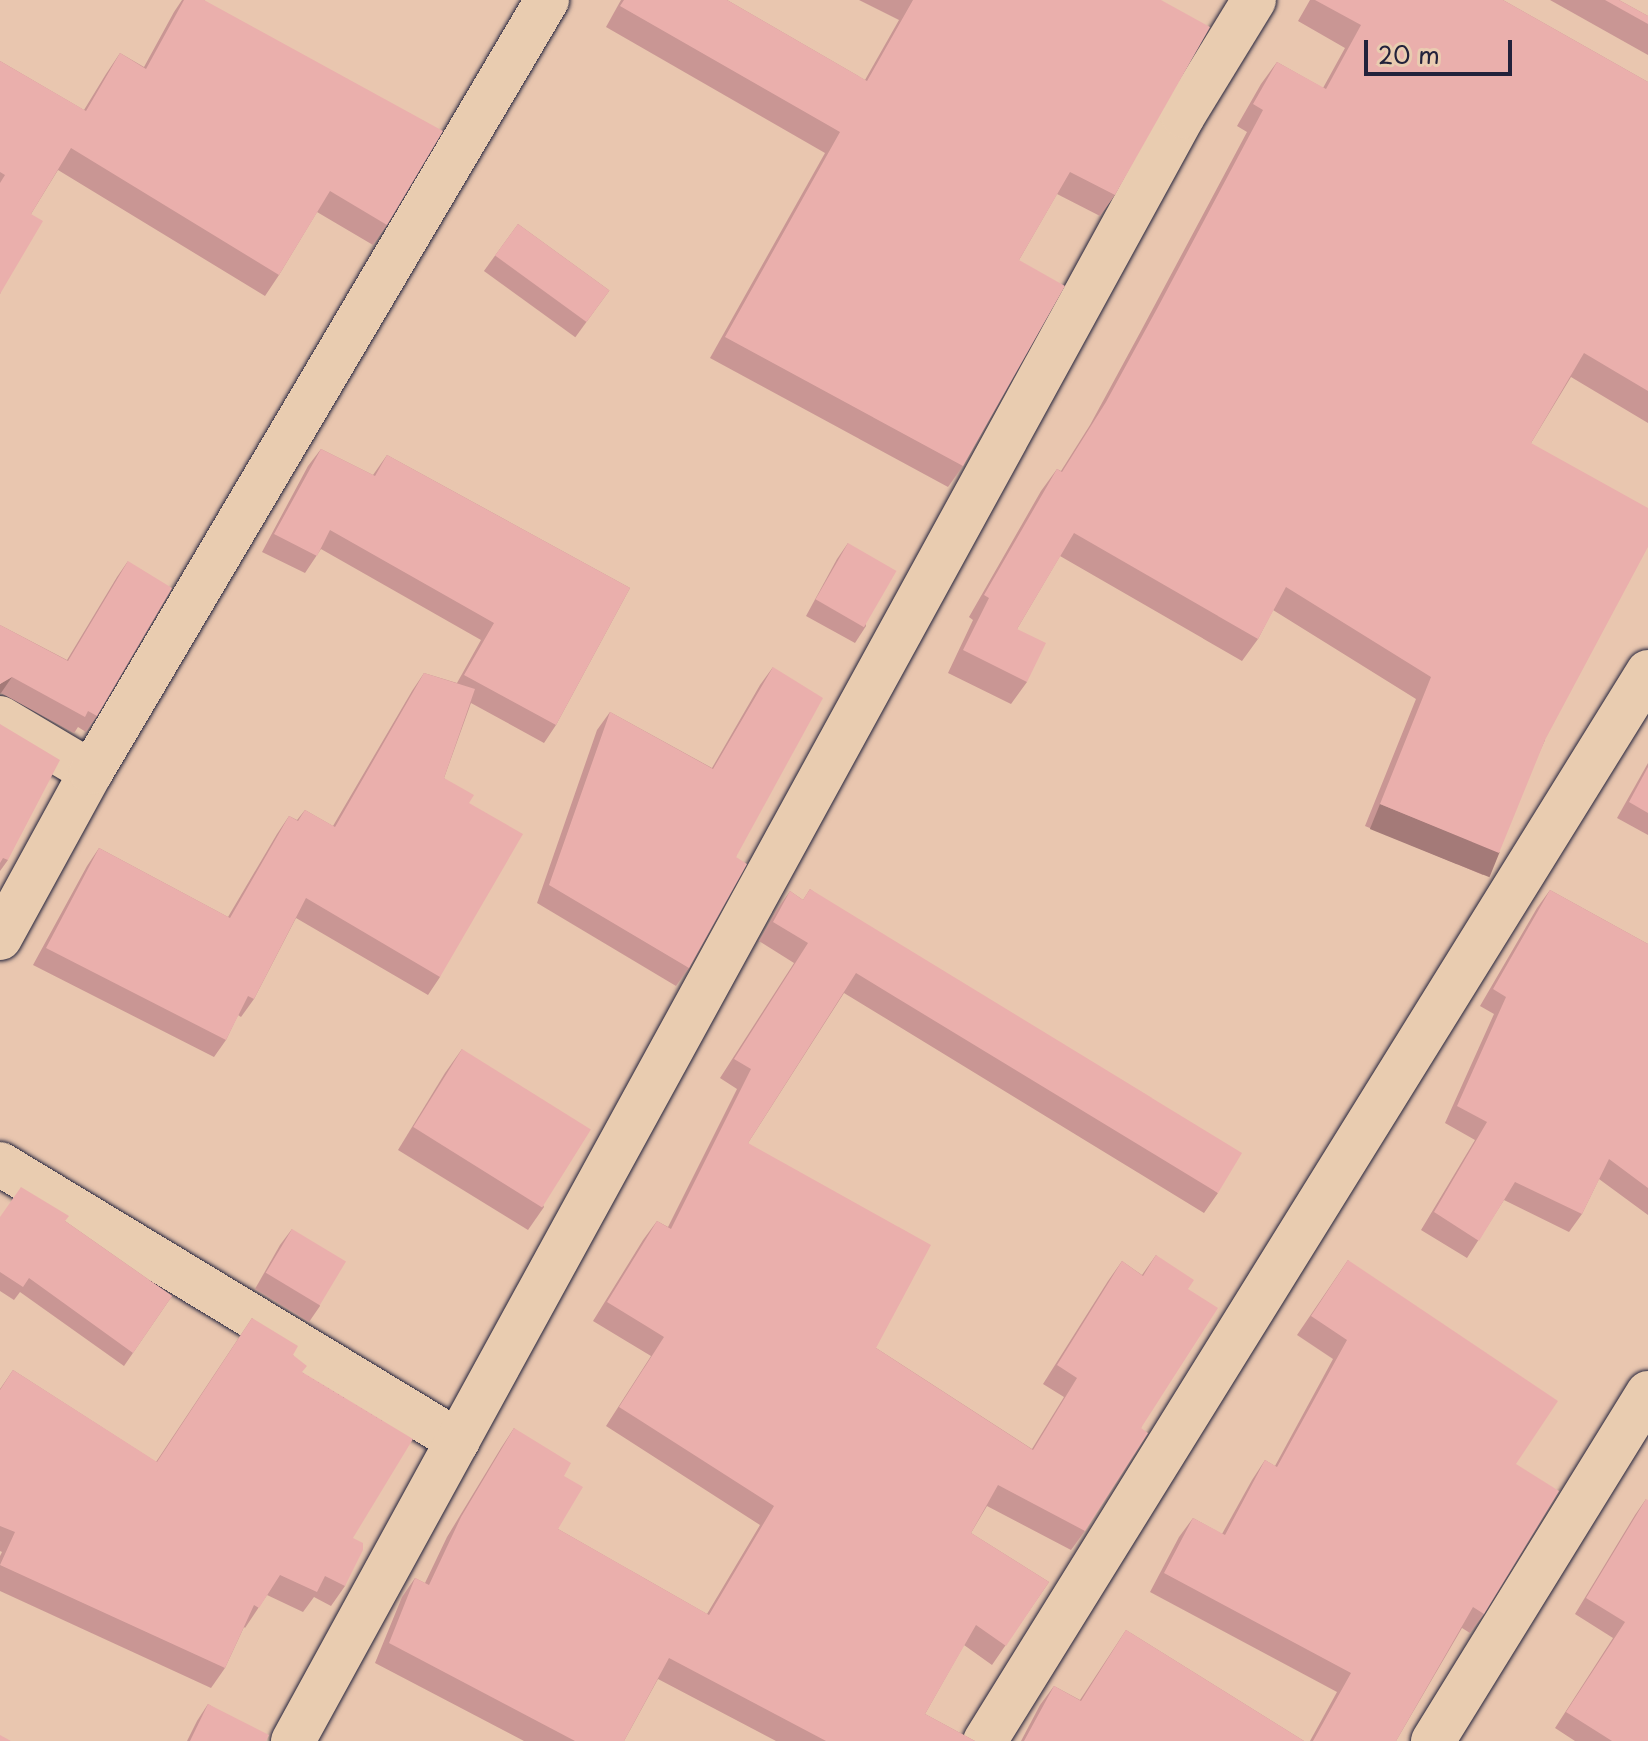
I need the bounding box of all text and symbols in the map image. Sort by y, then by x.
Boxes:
scale bar [1368,24,1516,74]
text: 20 m [1378,36,1440,72]

